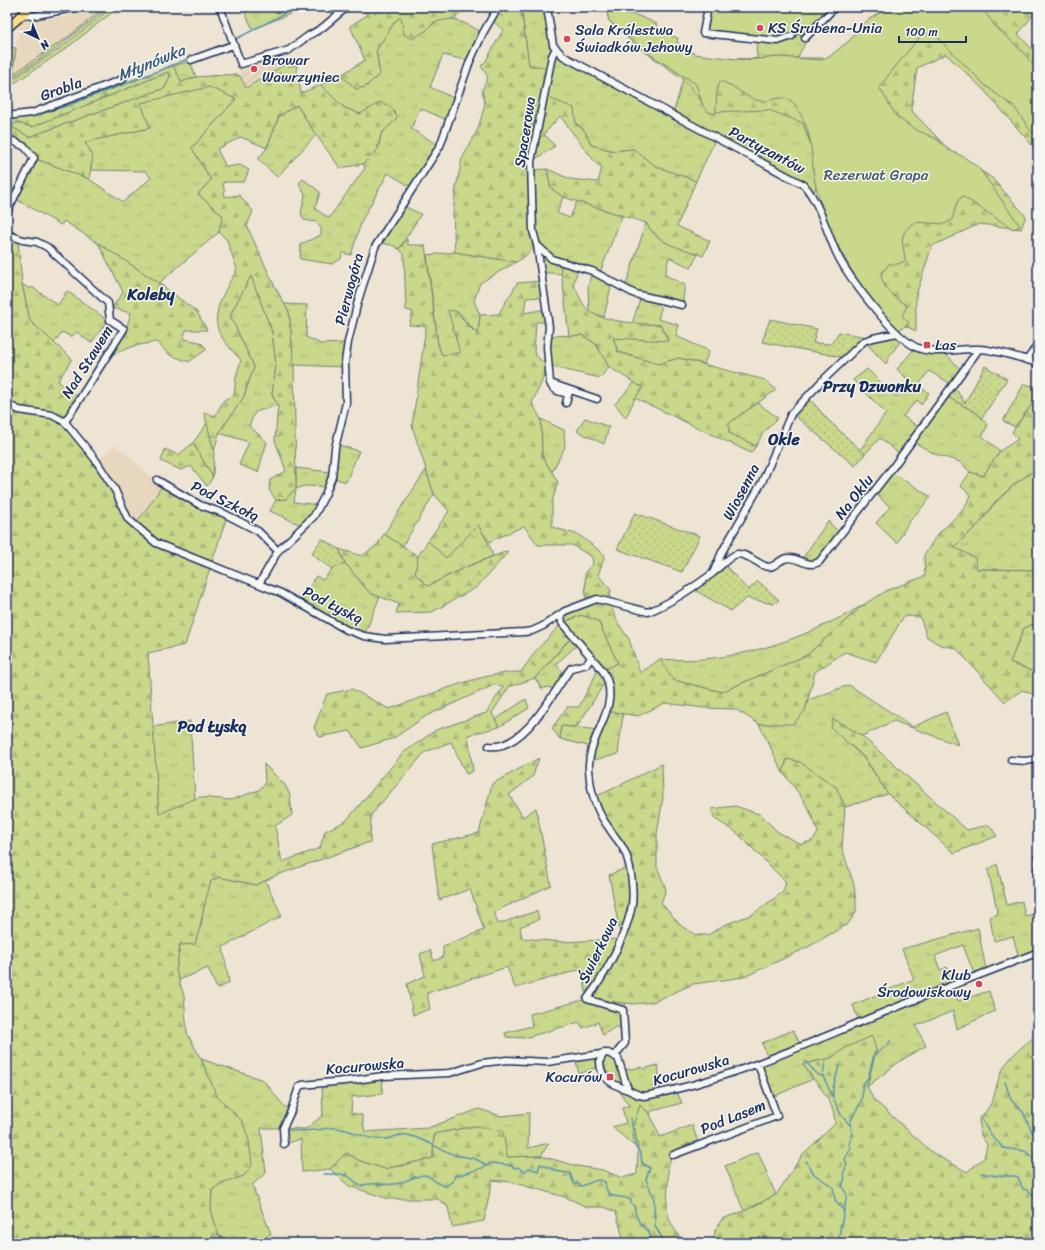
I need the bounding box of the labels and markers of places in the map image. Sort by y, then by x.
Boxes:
place label: KS Śrubena-Unia [768,15,883,41]
place label: Sala Królestwa Świadków Jehowy [575,17,693,60]
marker: KS Śrubena-Unia [755,23,765,33]
marker: Sala Królestwa Świadków Jehowy [562,34,572,44]
place label: Browar Wawrzyniec [262,47,340,90]
marker: Browar Wawrzyniec [249,64,259,74]
place label: Las [935,332,956,358]
marker: Las [922,340,932,350]
place label: Klub Środowiskowy [877,962,971,1005]
marker: Klub Środowiskowy [974,979,984,989]
place label: Kocurów [546,1064,603,1090]
marker: Kocurów [605,1072,615,1082]

